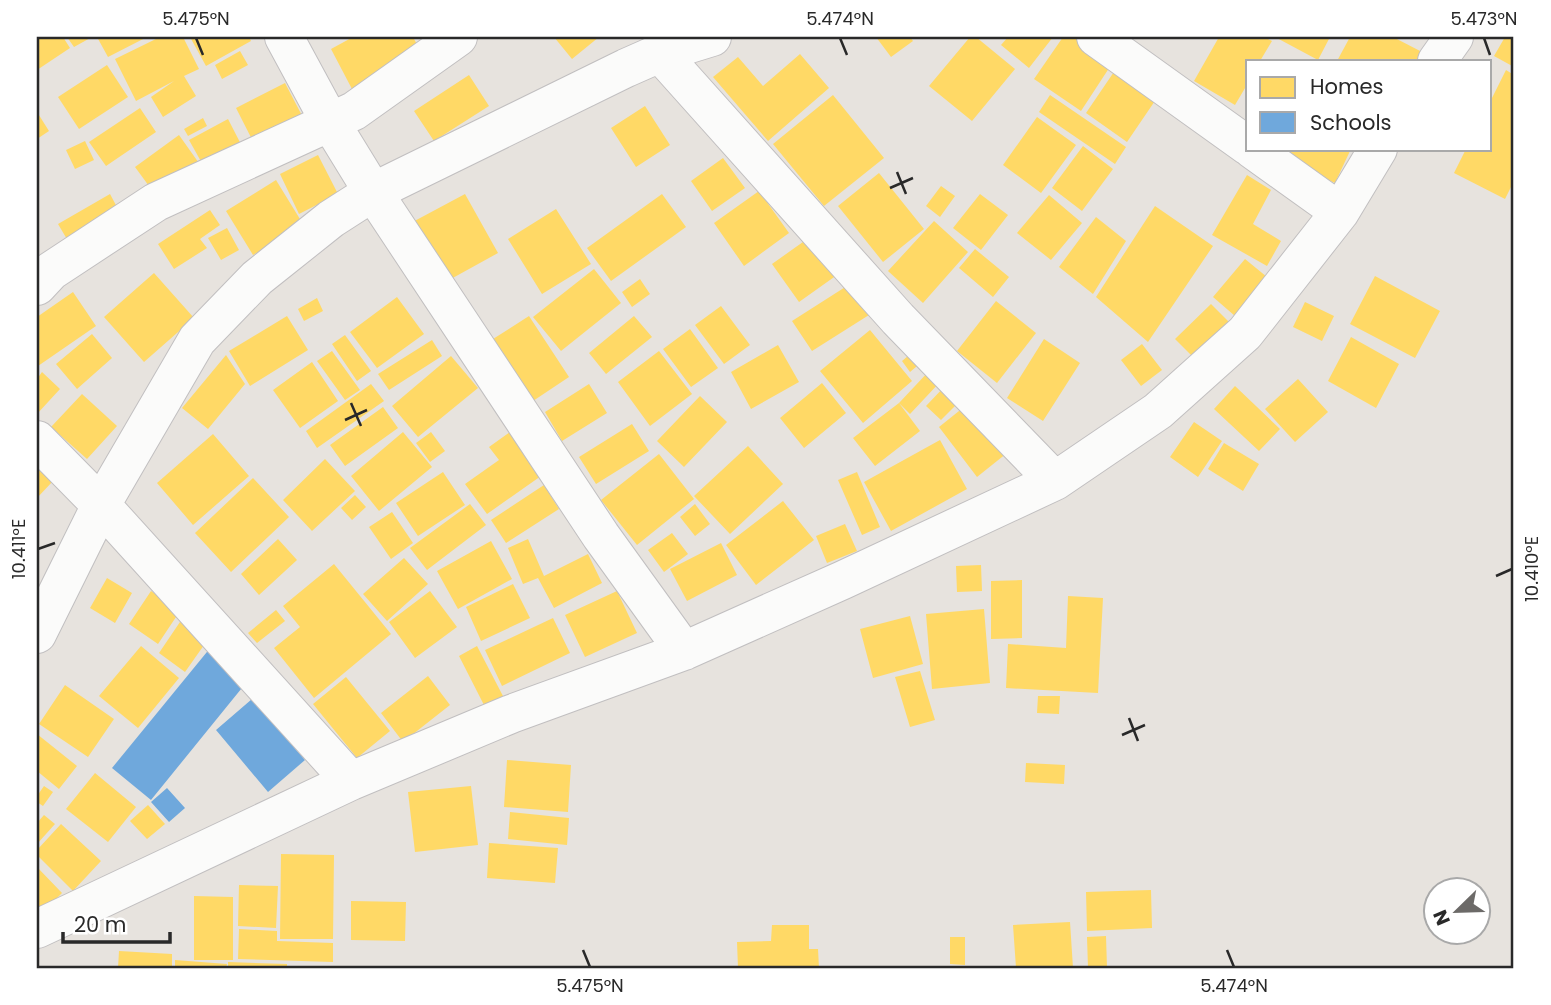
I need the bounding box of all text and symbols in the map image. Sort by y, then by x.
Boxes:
text: 5.475°N [162,6,230,31]
text: 5.474°N [806,6,874,31]
text: 5.473°N [1451,6,1517,31]
legend [1246,60,1492,150]
text: Homes [1310,72,1384,101]
text: Schools [1310,108,1392,137]
text: 10.411°E [6,519,31,579]
text: 10.410°E [1519,536,1544,602]
north arrow [1422,876,1492,946]
scale bar [63,900,170,944]
text: N [1427,906,1457,929]
text: 20 m [74,910,127,939]
text: 5.475°N [556,973,624,998]
text: 5.474°N [1200,973,1268,998]

